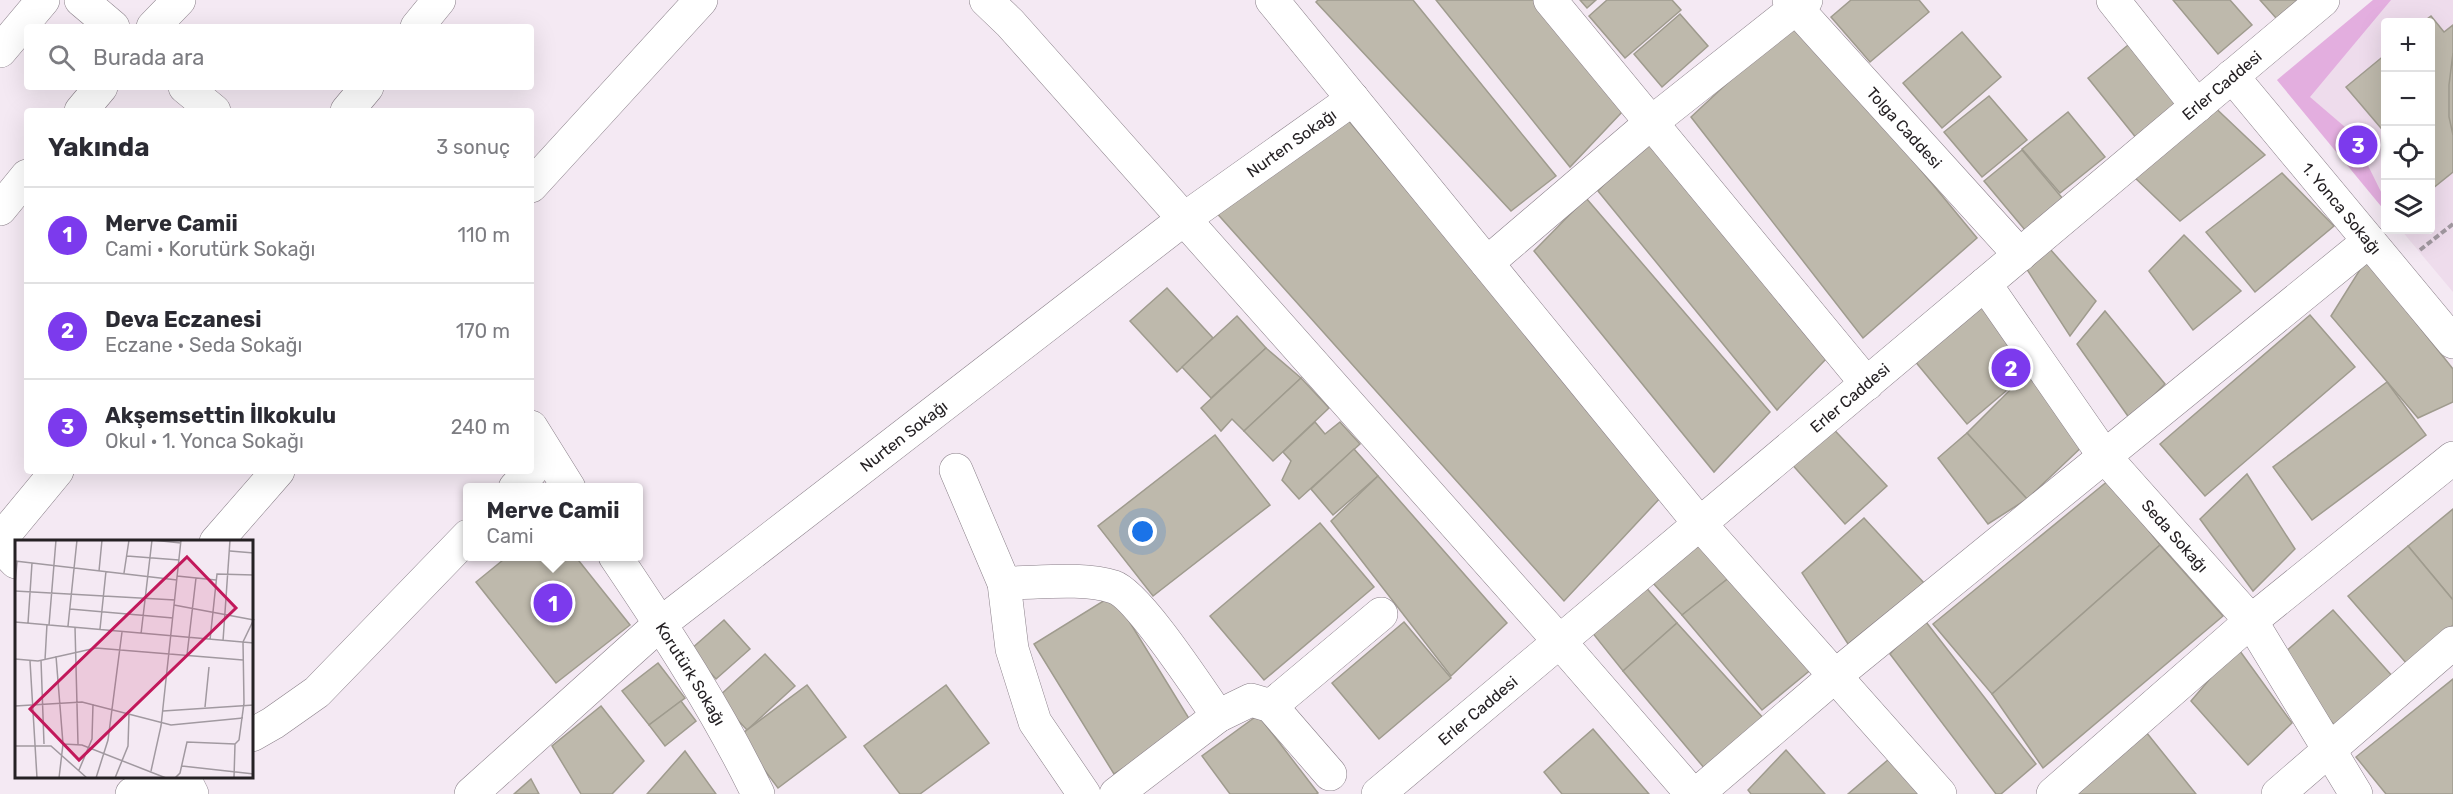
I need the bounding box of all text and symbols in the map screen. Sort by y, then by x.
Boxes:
map controls [2381,18,2435,234]
button: + [2381,18,2435,72]
search box [24,24,534,90]
icon: search [45,41,78,74]
text: Burada ara [93,44,204,71]
street label: Erler Caddesi [2178,46,2265,124]
button: − [2381,72,2435,126]
street label: Tolga Caddesi [1863,83,1946,172]
street label: Nurten Sokağı [1243,105,1340,181]
pin: 3 [2338,122,2378,168]
button: locate [2381,126,2435,180]
text: Yakında [48,132,150,163]
text: 3 sonuç [436,135,510,159]
street label: 1. Yonca Sokağı [2298,159,2385,258]
button: layers [2381,180,2435,234]
text: Merve Camii [105,210,238,237]
text: 1 [63,223,72,247]
text: 110 m [458,223,510,247]
text: Cami · Korutürk Sokağı [105,237,315,261]
text: Deva Eczanesi [105,306,261,333]
text: 2 [61,319,74,343]
text: 170 m [456,319,510,343]
text: Eczane · Seda Sokağı [105,333,302,357]
pin: 2 [1992,346,2030,391]
street label: Erler Caddesi [1806,359,1893,436]
street label: Nurten Sokağı [856,396,951,475]
text: Akşemsettin İlkokulu [105,402,336,429]
text: 3 [61,415,74,439]
text: 240 m [451,415,510,439]
text: Okul · 1. Yonca Sokağı [105,429,304,453]
popup [463,483,643,561]
street label: Seda Sokağı [2138,496,2212,576]
text: Merve Camii [487,497,619,524]
your location [1128,517,1157,546]
text: Cami [487,524,534,548]
inset map [15,540,254,779]
pin: 1 [534,580,572,626]
street label: Korutürk Sokağı [652,618,730,729]
street label: Erler Caddesi [1434,672,1521,749]

